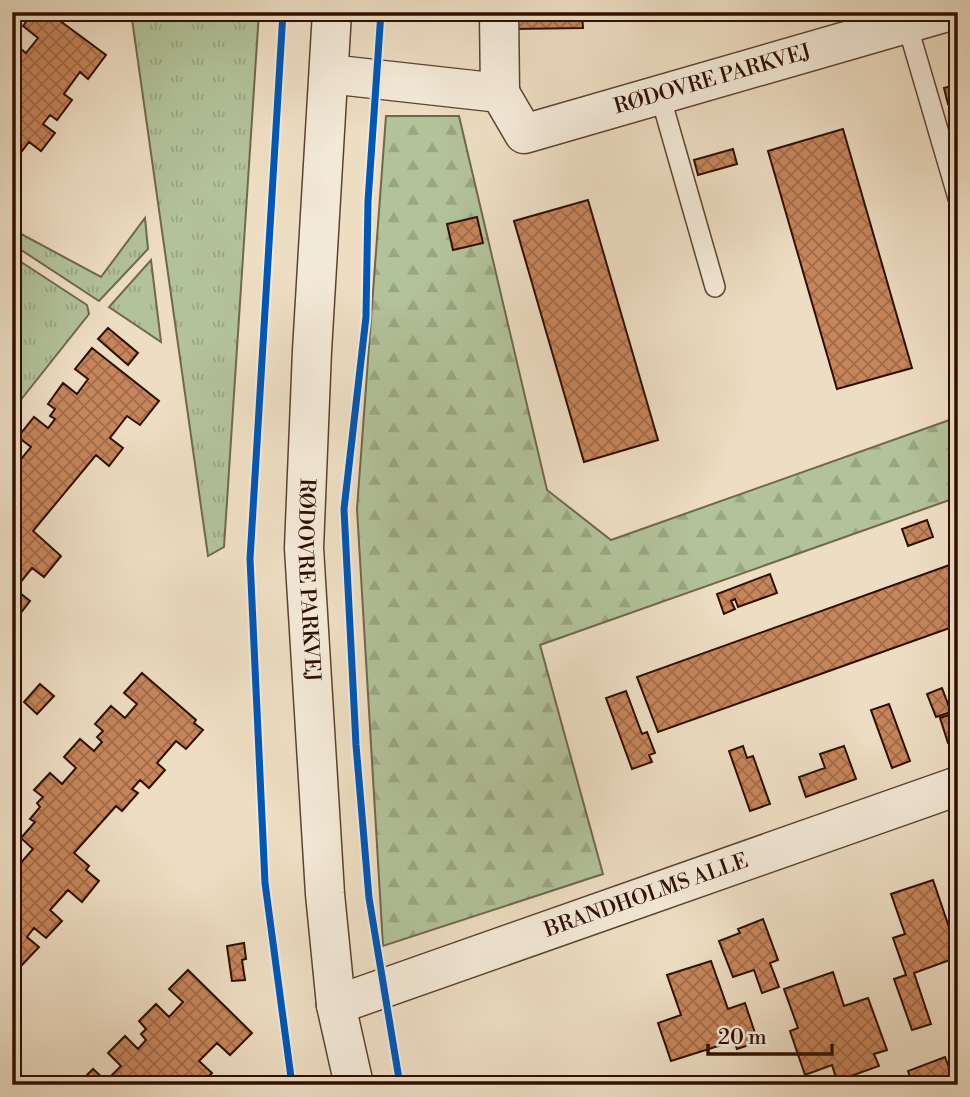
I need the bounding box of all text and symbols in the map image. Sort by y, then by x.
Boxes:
street label: RØDOVRE PARKVEJ [611,39,814,120]
street label: RØDOVRE PARKVEJ [291,478,325,683]
street label: BRANDHOLMS ALLE [540,848,752,944]
scale bar [708,1013,832,1057]
text: 20 m [718,1025,767,1051]

